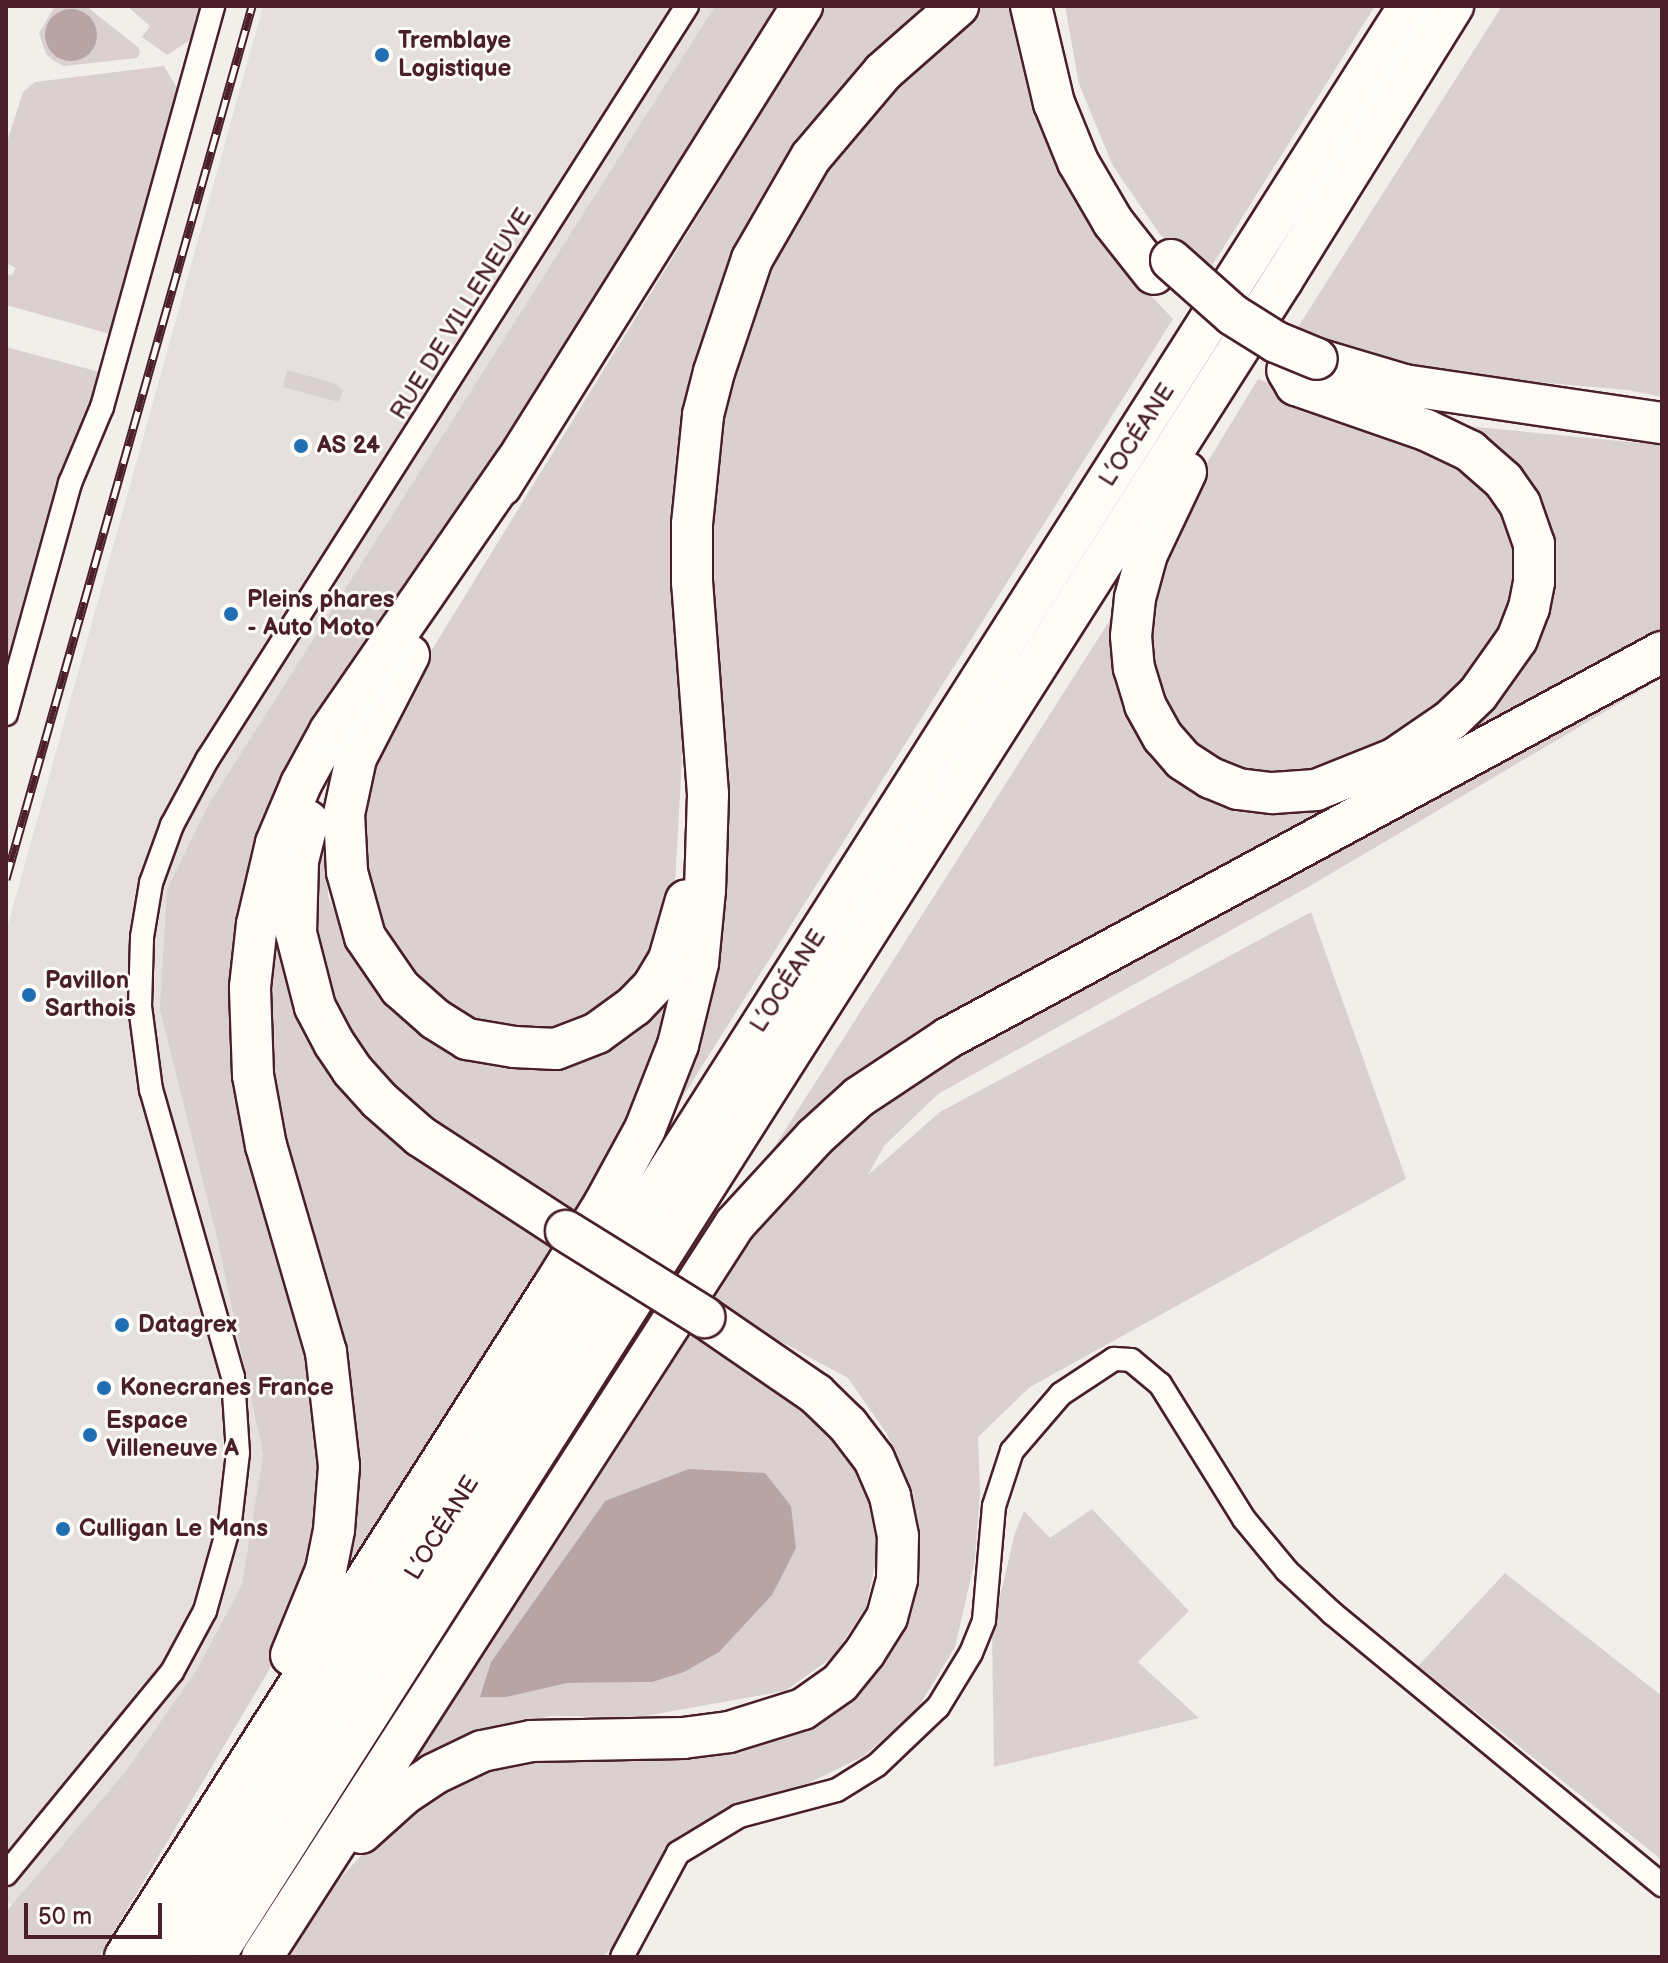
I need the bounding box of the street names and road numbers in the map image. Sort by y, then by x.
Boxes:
street label: RUE DE VILLENEUVE [384,203,538,425]
street label: L’OCÉANE [1093,378,1181,492]
street label: L’OCÉANE [744,924,832,1038]
street label: L’OCÉANE [399,1471,485,1585]

